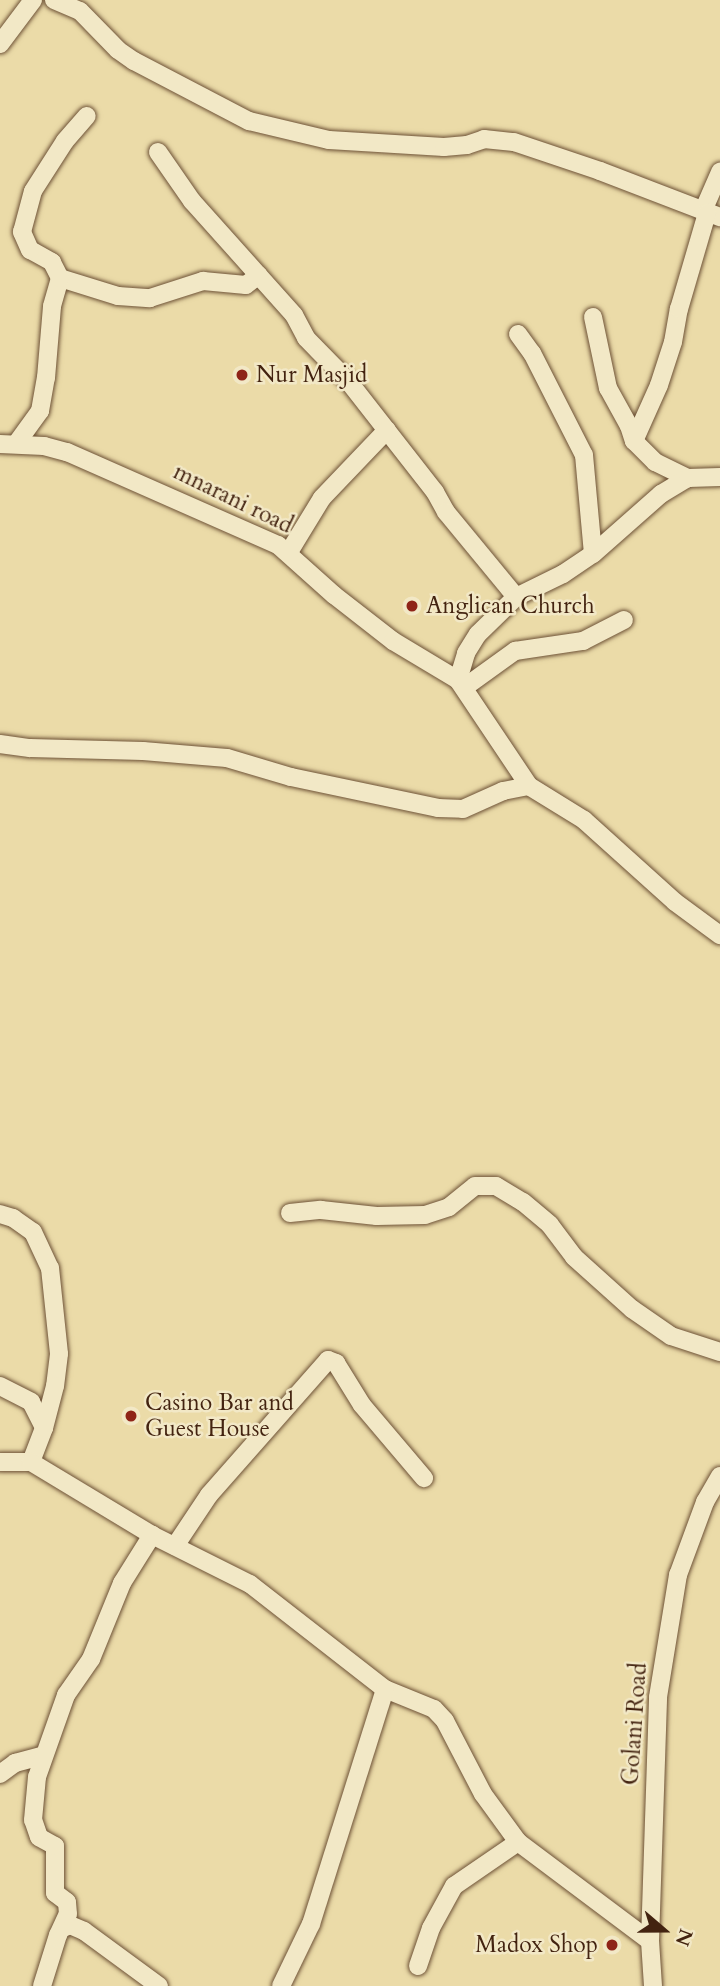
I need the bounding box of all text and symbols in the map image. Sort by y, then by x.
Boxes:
place label: Nur Masjid [256,361,367,389]
marker: Nur Masjid [234,367,250,383]
street label: mnarani road [169,458,297,540]
place label: Anglican Church [426,592,595,620]
marker: Anglican Church [404,598,420,614]
place label: Casino Bar and Guest House [145,1389,294,1443]
marker: Casino Bar and Guest House [123,1408,139,1424]
street label: Golani Road [617,1662,653,1786]
north arrow [629,1895,699,1965]
text: N [669,1925,699,1949]
place label: Madox Shop [475,1931,598,1959]
marker: Madox Shop [604,1937,620,1953]

